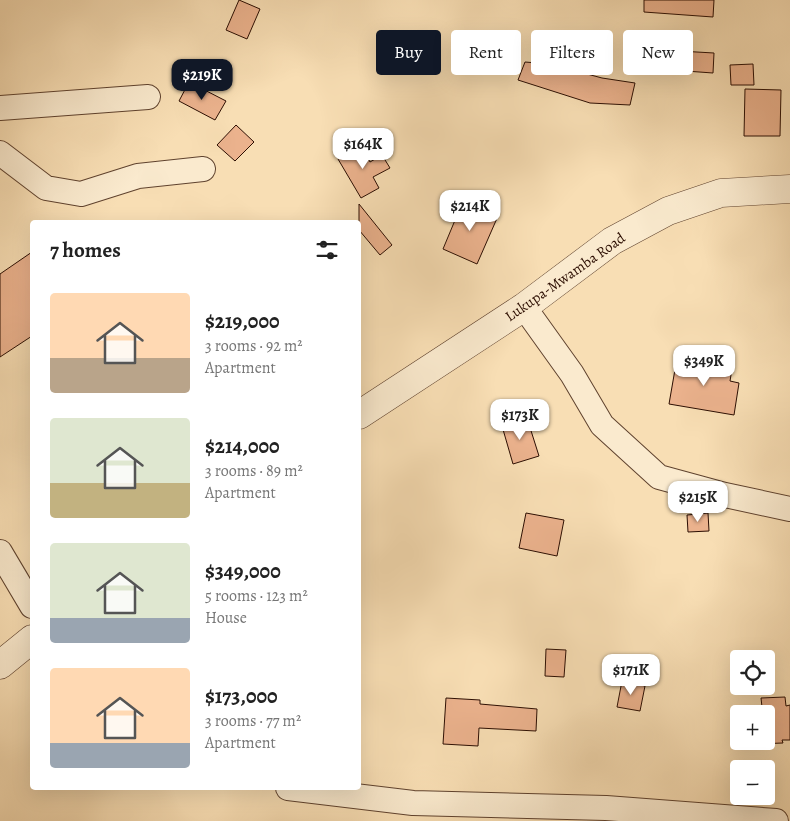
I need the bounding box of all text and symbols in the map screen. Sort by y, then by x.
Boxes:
chip: Buy [376,30,441,75]
chip: Rent [451,30,521,75]
chip: Filters [531,30,613,75]
chip: New [623,30,693,75]
pin: $219K [167,58,237,101]
text: $219K [183,64,221,86]
pin: $164K [328,128,398,170]
text: $164K [344,133,382,155]
pin: $214K [435,190,505,232]
text: $214K [451,195,489,217]
street label: Lukupa-Mwamba Road [501,227,630,326]
text: 7 homes [50,236,121,264]
icon: filters [313,236,341,264]
text: $219,000 [205,307,280,335]
icon: home [90,313,150,373]
text: 3 rooms · 92 m² [205,335,303,357]
pin: $349K [669,344,739,387]
text: $349K [684,350,724,372]
text: Apartment [205,357,276,379]
pin: $173K [485,398,555,441]
text: $173K [501,404,539,426]
text: $214,000 [205,432,280,460]
icon: home [90,438,150,498]
text: 3 rooms · 89 m² [205,460,303,482]
pin: $215K [663,480,733,523]
text: Apartment [205,482,276,504]
text: $215K [679,486,717,508]
text: $349,000 [205,557,281,585]
icon: home [90,563,150,623]
text: 5 rooms · 123 m² [205,585,308,607]
text: House [205,607,247,629]
map controls [730,650,775,805]
button: locate [730,650,775,695]
pin: $171K [596,654,666,696]
text: $171K [613,659,649,681]
text: $173,000 [205,682,278,710]
icon: home [90,688,150,748]
button: + [730,705,775,750]
text: 3 rooms · 77 m² [205,710,301,732]
text: Apartment [205,732,276,754]
button: − [730,760,775,805]

